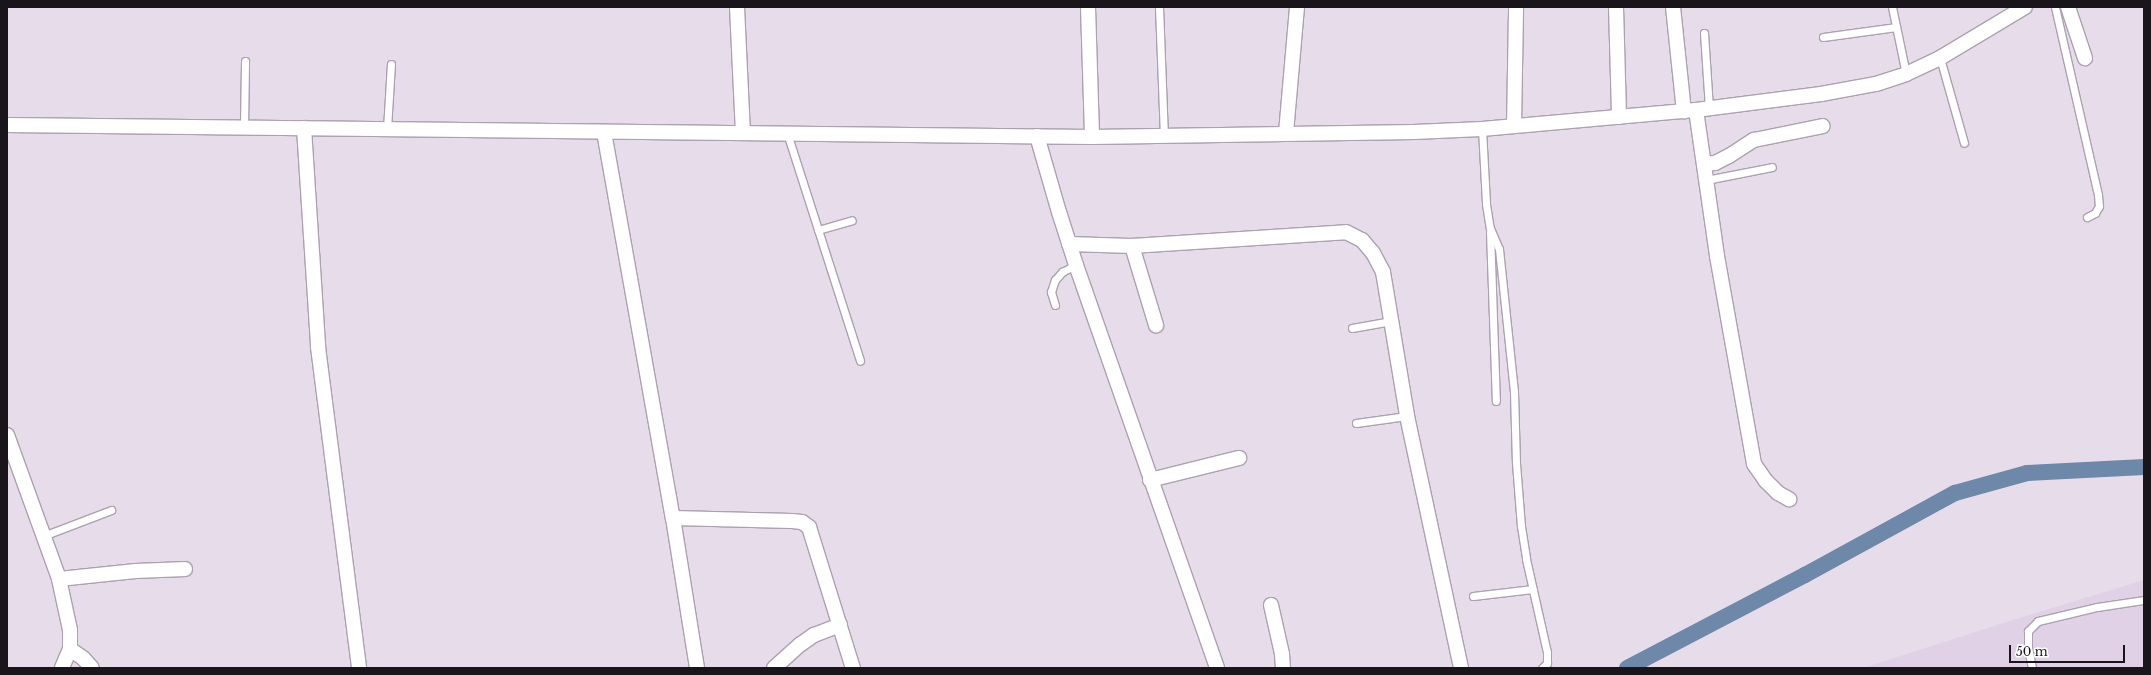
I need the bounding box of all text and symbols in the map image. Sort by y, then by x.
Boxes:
scale bar [2011,637,2127,663]
text: 50 m [2016,644,2048,659]

